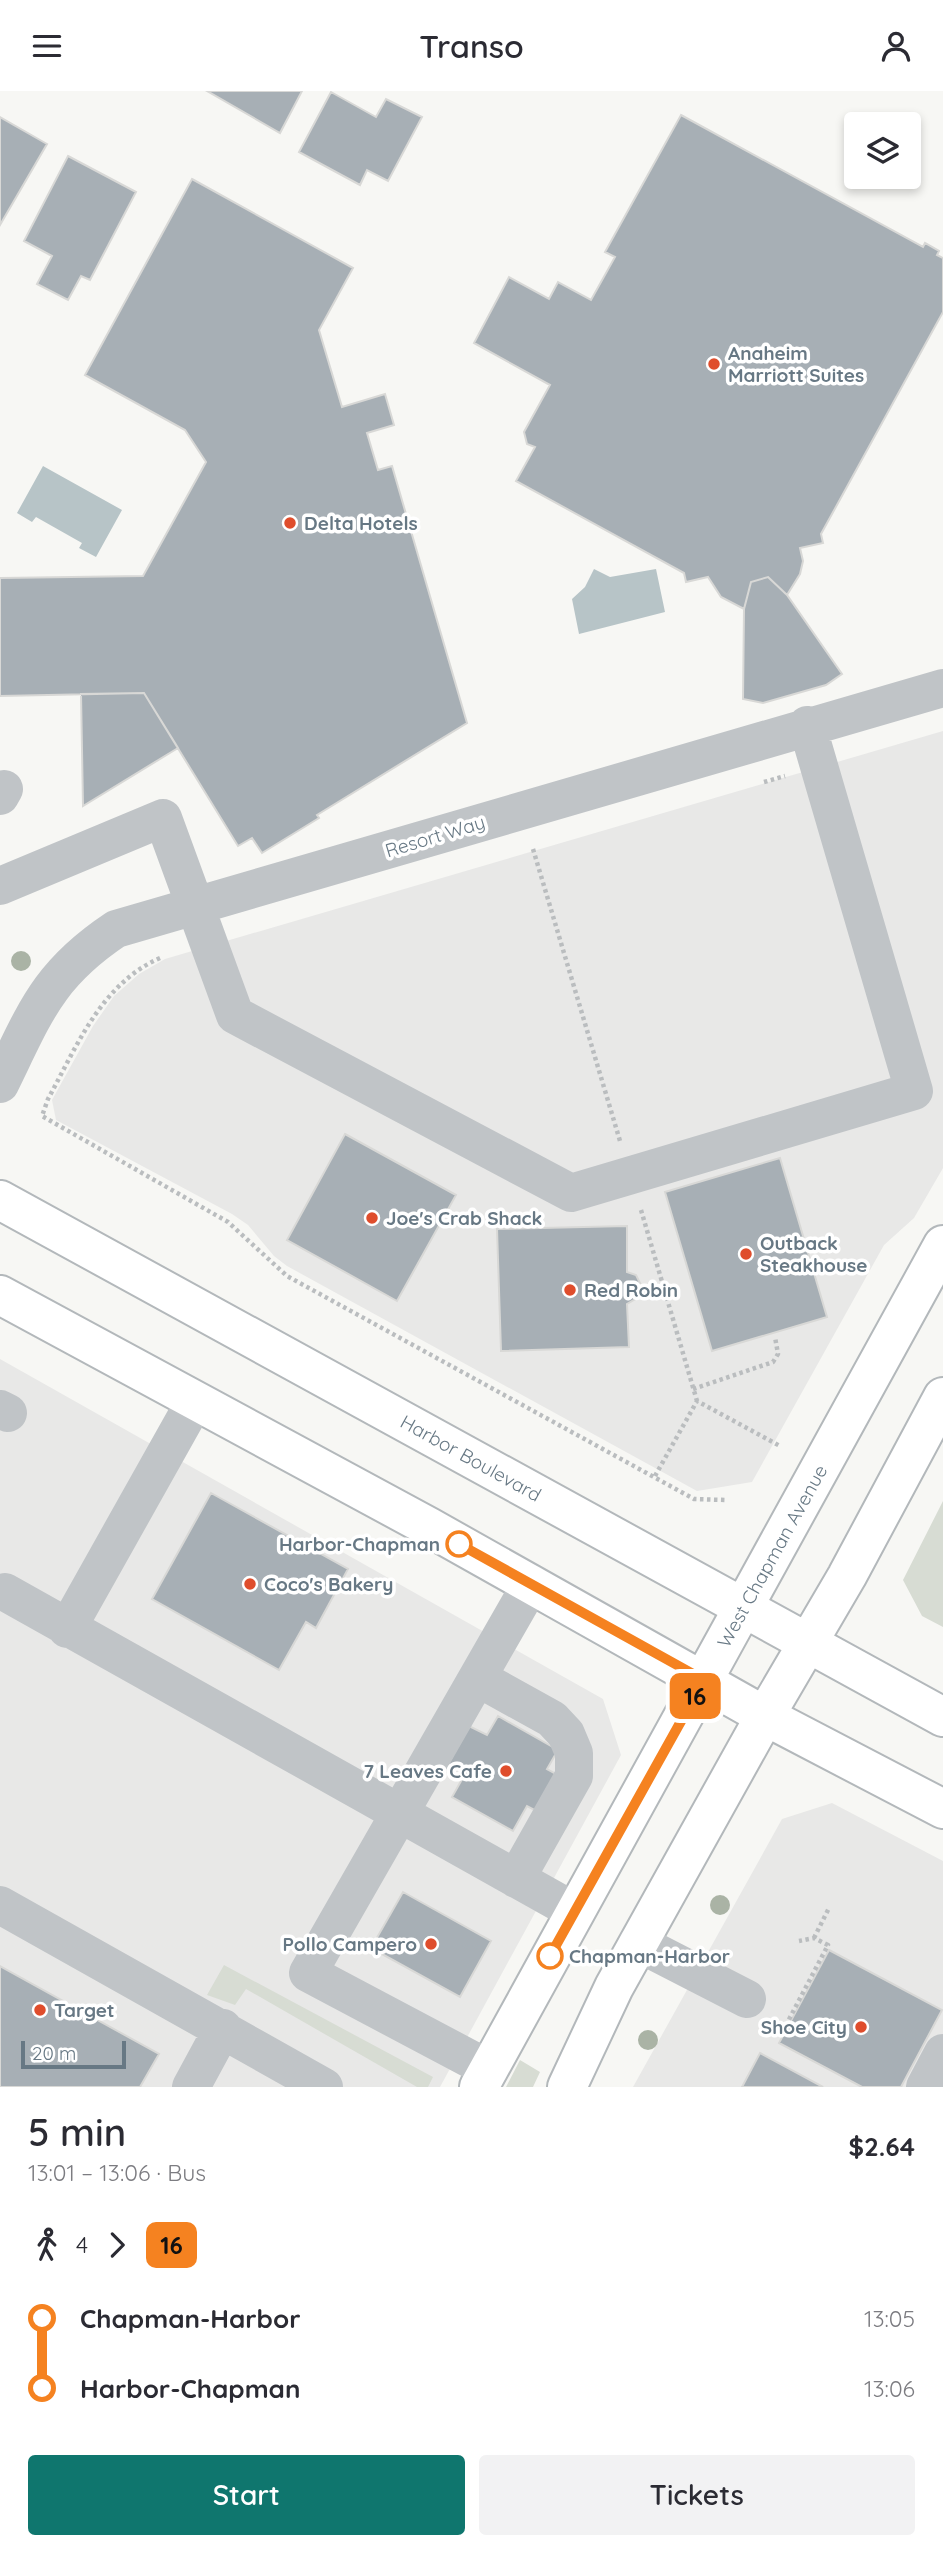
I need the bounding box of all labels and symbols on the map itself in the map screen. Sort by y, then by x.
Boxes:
place label: Anaheim Marriott Suites [728,341,864,387]
marker: Anaheim Marriott Suites [706,356,722,372]
place label: Delta Hotels [304,511,418,535]
marker: Delta Hotels [282,515,298,531]
street label: Resort Way [382,809,488,863]
place label: Joe's Crab Shack [386,1206,542,1230]
marker: Joe's Crab Shack [364,1210,380,1226]
place label: Outback Steakhouse [760,1231,867,1277]
marker: Outback Steakhouse [738,1246,754,1262]
place label: Red Robin [584,1278,678,1302]
marker: Red Robin [562,1282,578,1298]
street label: Harbor Boulevard [396,1409,546,1507]
street label: West Chapman Avenue [712,1460,832,1652]
marker: Harbor-Chapman [446,1531,472,1557]
place label: Harbor-Chapman [279,1532,440,1556]
place label: Coco's Bakery [264,1572,393,1596]
marker: Coco's Bakery [242,1576,258,1592]
line badge: 16 [664,1673,726,1719]
place label: 7 Leaves Cafe [364,1759,492,1783]
marker: 7 Leaves Cafe [498,1763,514,1779]
place label: Pollo Campero [282,1932,417,1956]
marker: Pollo Campero [423,1936,439,1952]
marker: Chapman-Harbor [537,1943,563,1969]
place label: Chapman-Harbor [569,1944,730,1968]
place label: Target [54,1998,115,2022]
marker: Target [32,2002,48,2018]
place label: Shoe City [761,2015,847,2039]
marker: Shoe City [853,2019,869,2035]
scale bar [21,2038,126,2070]

